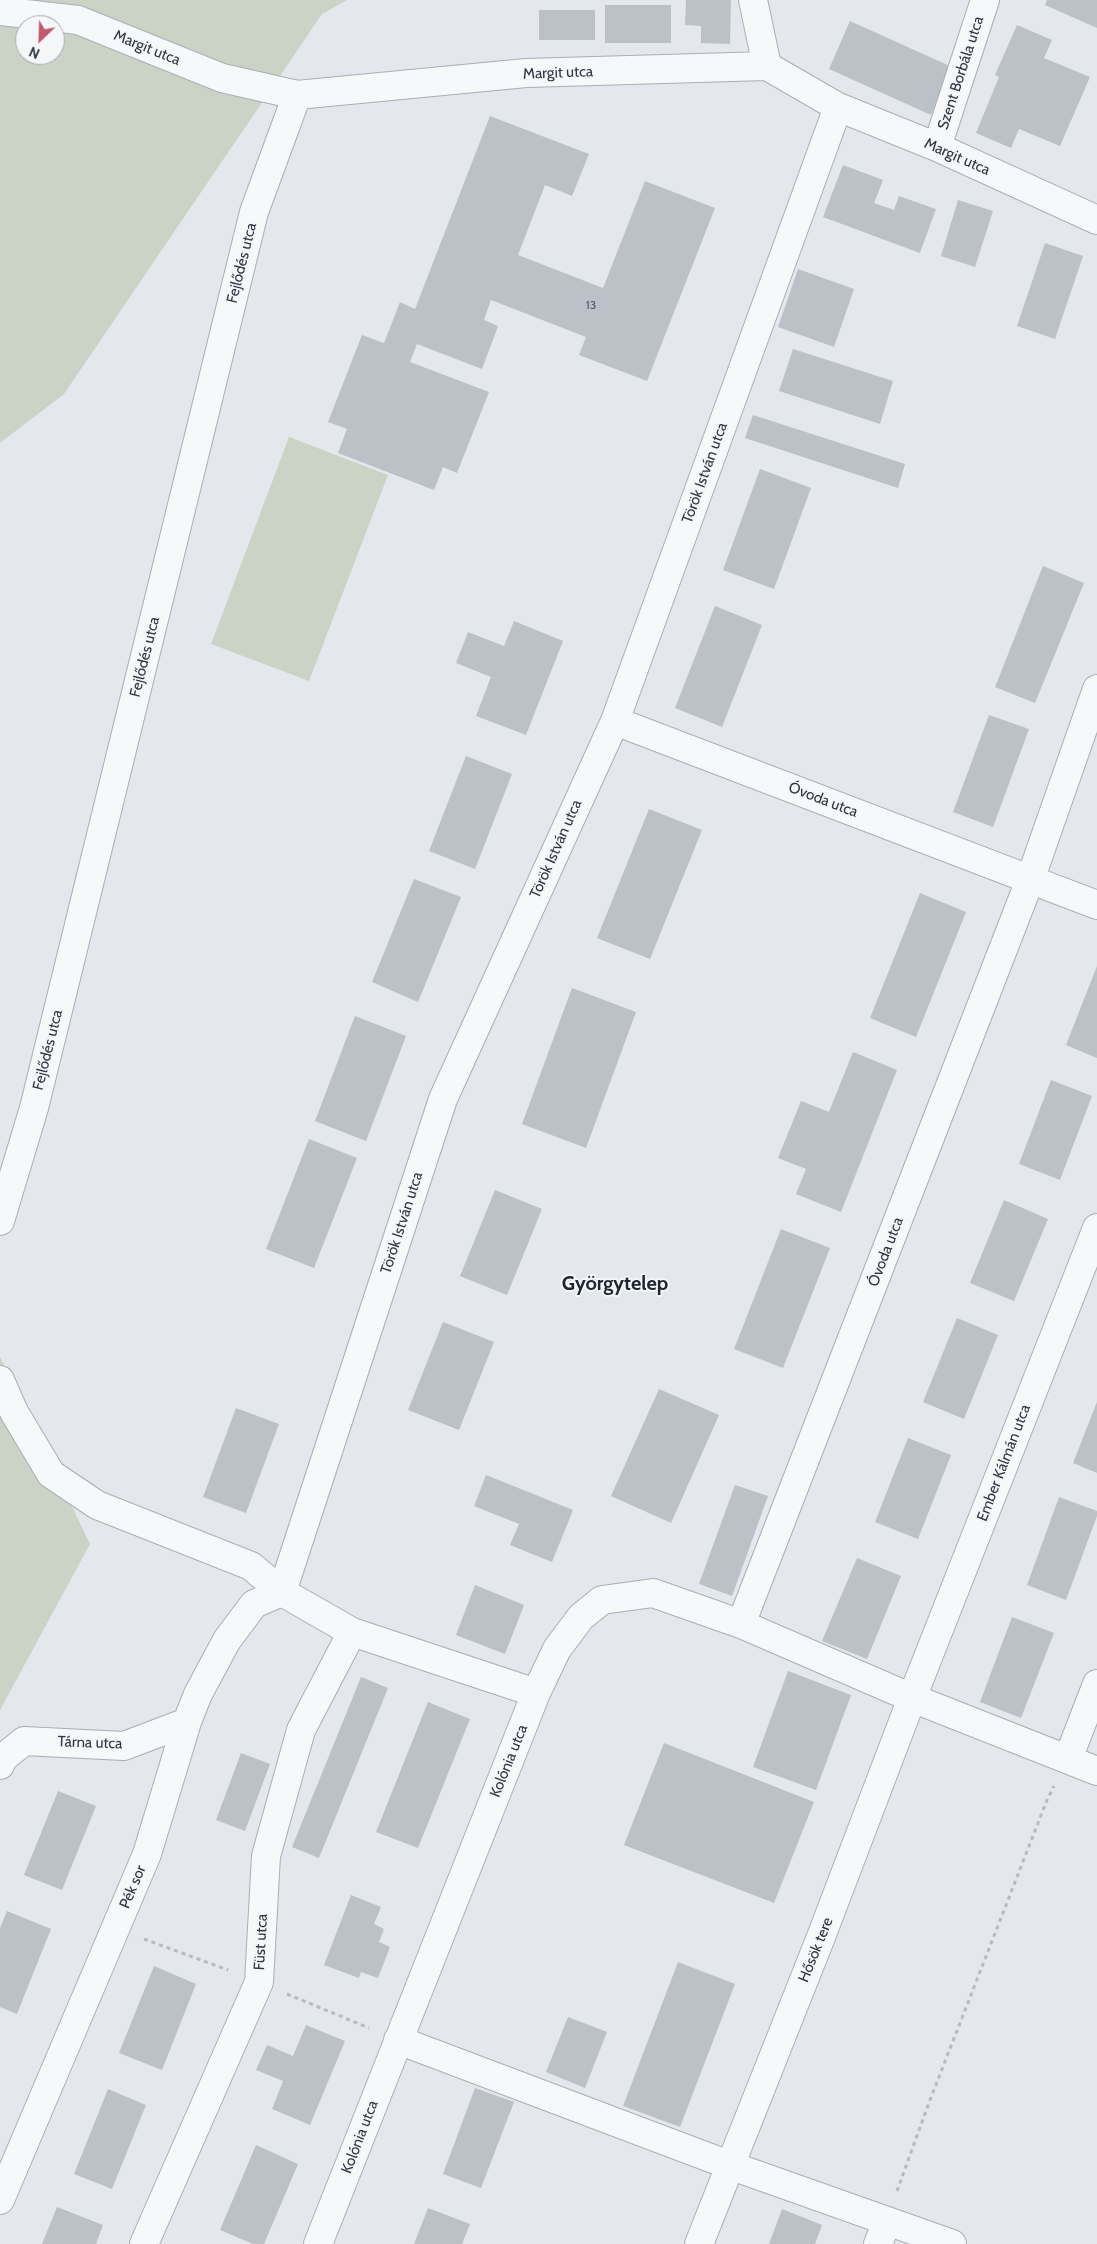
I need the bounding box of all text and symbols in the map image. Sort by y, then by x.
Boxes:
street label: Szent Borbála utca [934,14,988,132]
north arrow [15,15,65,65]
street label: Margit utca [111,27,183,69]
text: N [26,43,42,63]
street label: Margit utca [523,63,593,83]
street label: Margit utca [921,135,993,179]
street label: Fejlődés utca [223,221,261,305]
house number: 13 [586,298,596,312]
street label: Török István utca [678,420,732,526]
street label: Fejlődés utca [126,615,164,699]
street label: Óvoda utca [786,779,860,821]
street label: Török István utca [526,797,586,901]
street label: Fejlődés utca [29,1008,67,1092]
street label: Török István utca [377,1170,427,1276]
street label: Óvoda utca [865,1215,907,1289]
district label: Györgytelep [562,1272,668,1296]
street label: Ember Kálmán utca [973,1402,1035,1524]
street label: Kolónia utca [486,1722,532,1800]
street label: Tárna utca [57,1733,123,1753]
street label: Pék sor [116,1863,150,1911]
street label: Füst utca [251,1913,271,1971]
street label: Hősök tere [795,1915,837,1985]
street label: Kolónia utca [338,2098,382,2176]

